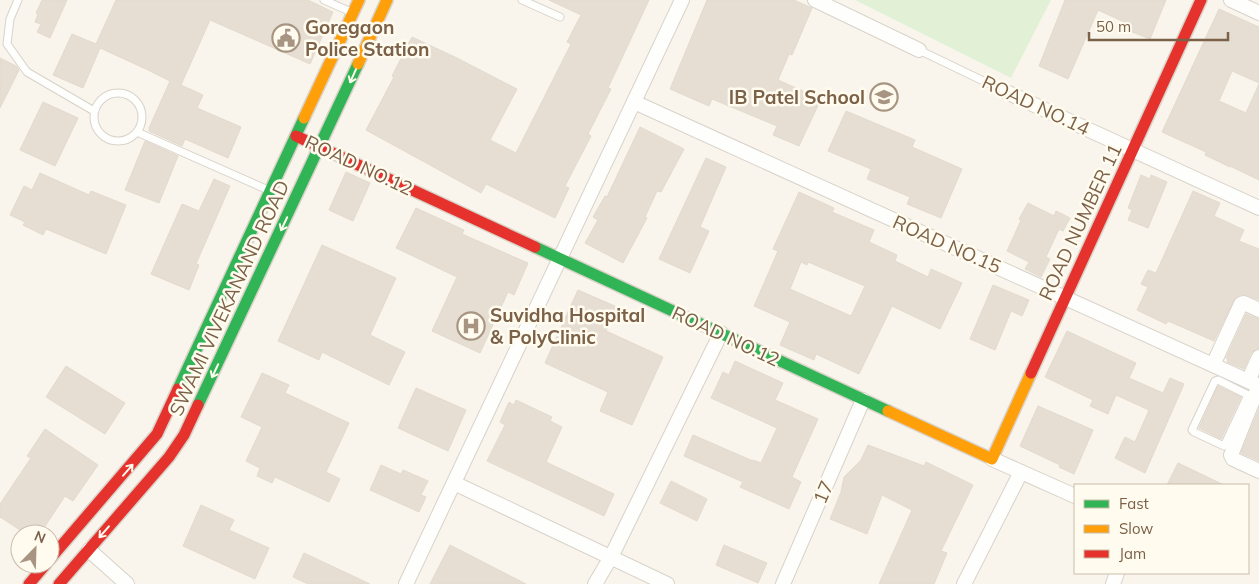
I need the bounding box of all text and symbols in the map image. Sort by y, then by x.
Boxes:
scale bar [1089,10,1228,42]
place label: Goregaon Police Station [305,15,429,61]
text: 50 m [1096,17,1131,36]
public building icon: Goregaon Police Station [271,23,301,53]
one-way arrow [347,68,357,83]
street label: ROAD NO.14 [978,70,1094,140]
school or university icon: IB Patel School [869,82,899,112]
place label: IB Patel School [729,85,865,109]
street label: ROAD NO.12 [301,130,417,200]
street label: ROAD NUMBER 11 [1033,140,1127,304]
street label: SWAMI VIVEKANAND ROAD [164,176,294,420]
street label: ROAD NO.15 [889,209,1005,279]
one-way arrow [279,216,289,231]
street label: ROAD NO.12 [668,301,784,371]
place label: Suvidha Hospital & PolyClinic [490,303,645,349]
hospital icon: Suvidha Hospital & PolyClinic [456,311,486,341]
one-way arrow [209,363,219,378]
one-way arrow [122,463,134,476]
street label: 17 [807,477,839,507]
legend [1074,484,1249,574]
text: Fast [1119,494,1149,513]
text: Slow [1119,519,1153,538]
north arrow [10,524,60,574]
one-way arrow [98,526,110,539]
text: N [32,527,48,547]
text: Jam [1119,544,1146,563]

